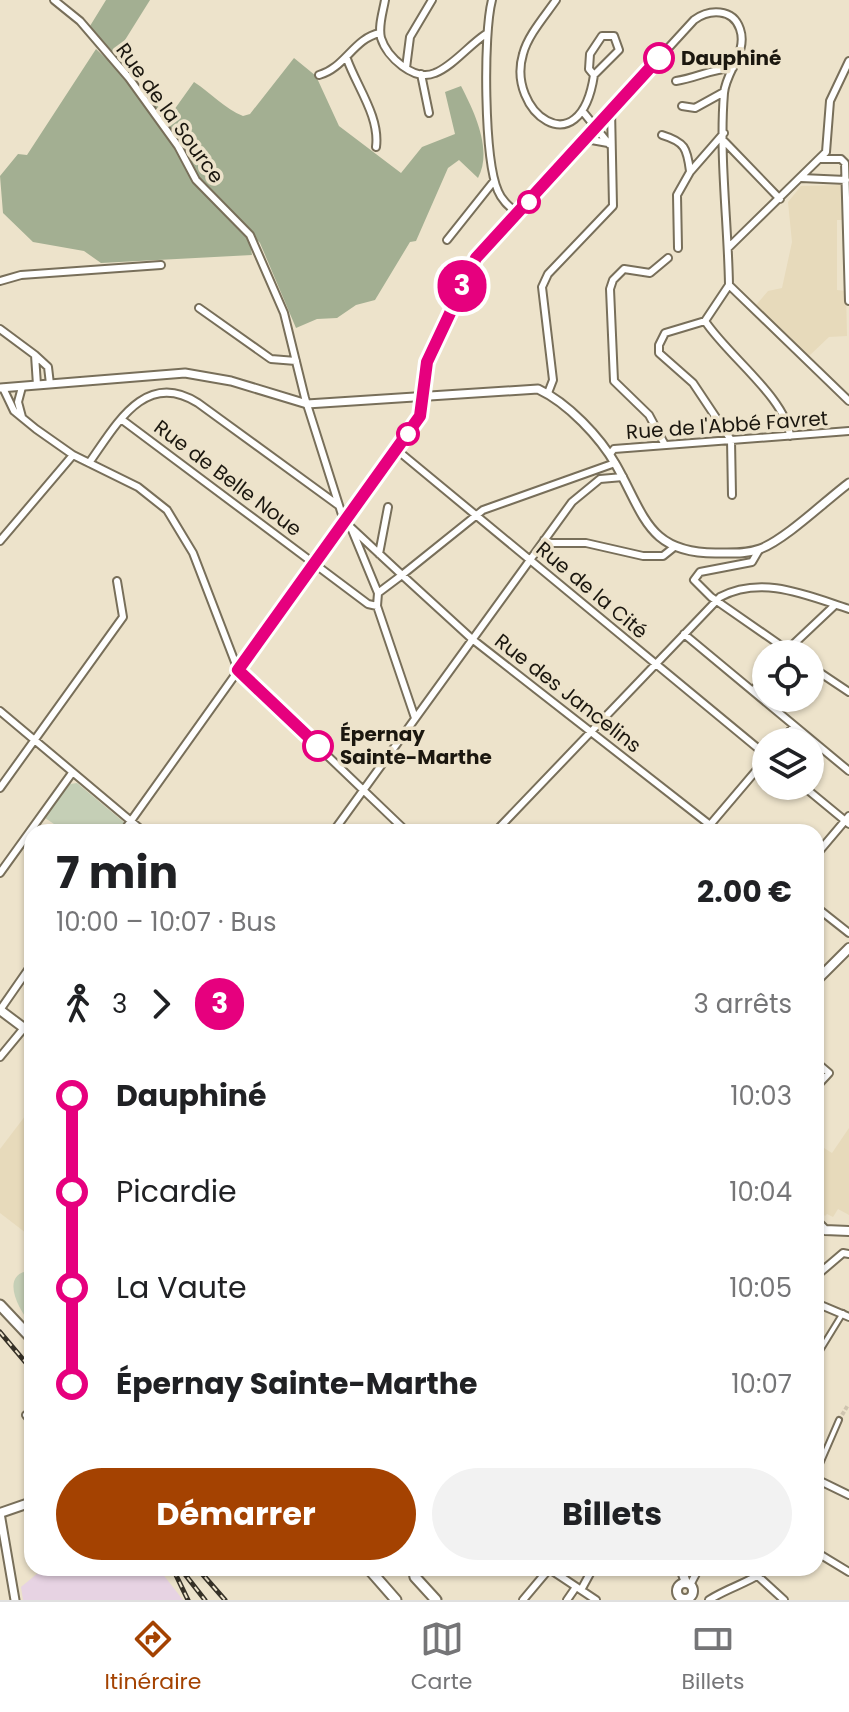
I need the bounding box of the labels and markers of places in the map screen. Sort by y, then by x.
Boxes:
marker: Dauphiné [644,43,674,73]
place label: Dauphiné [681,44,781,72]
unlabelled marker [518,191,540,213]
unlabelled marker [397,423,419,445]
place label: Épernay Sainte-Marthe [340,720,492,771]
marker: Épernay Sainte-Marthe [303,731,333,761]

